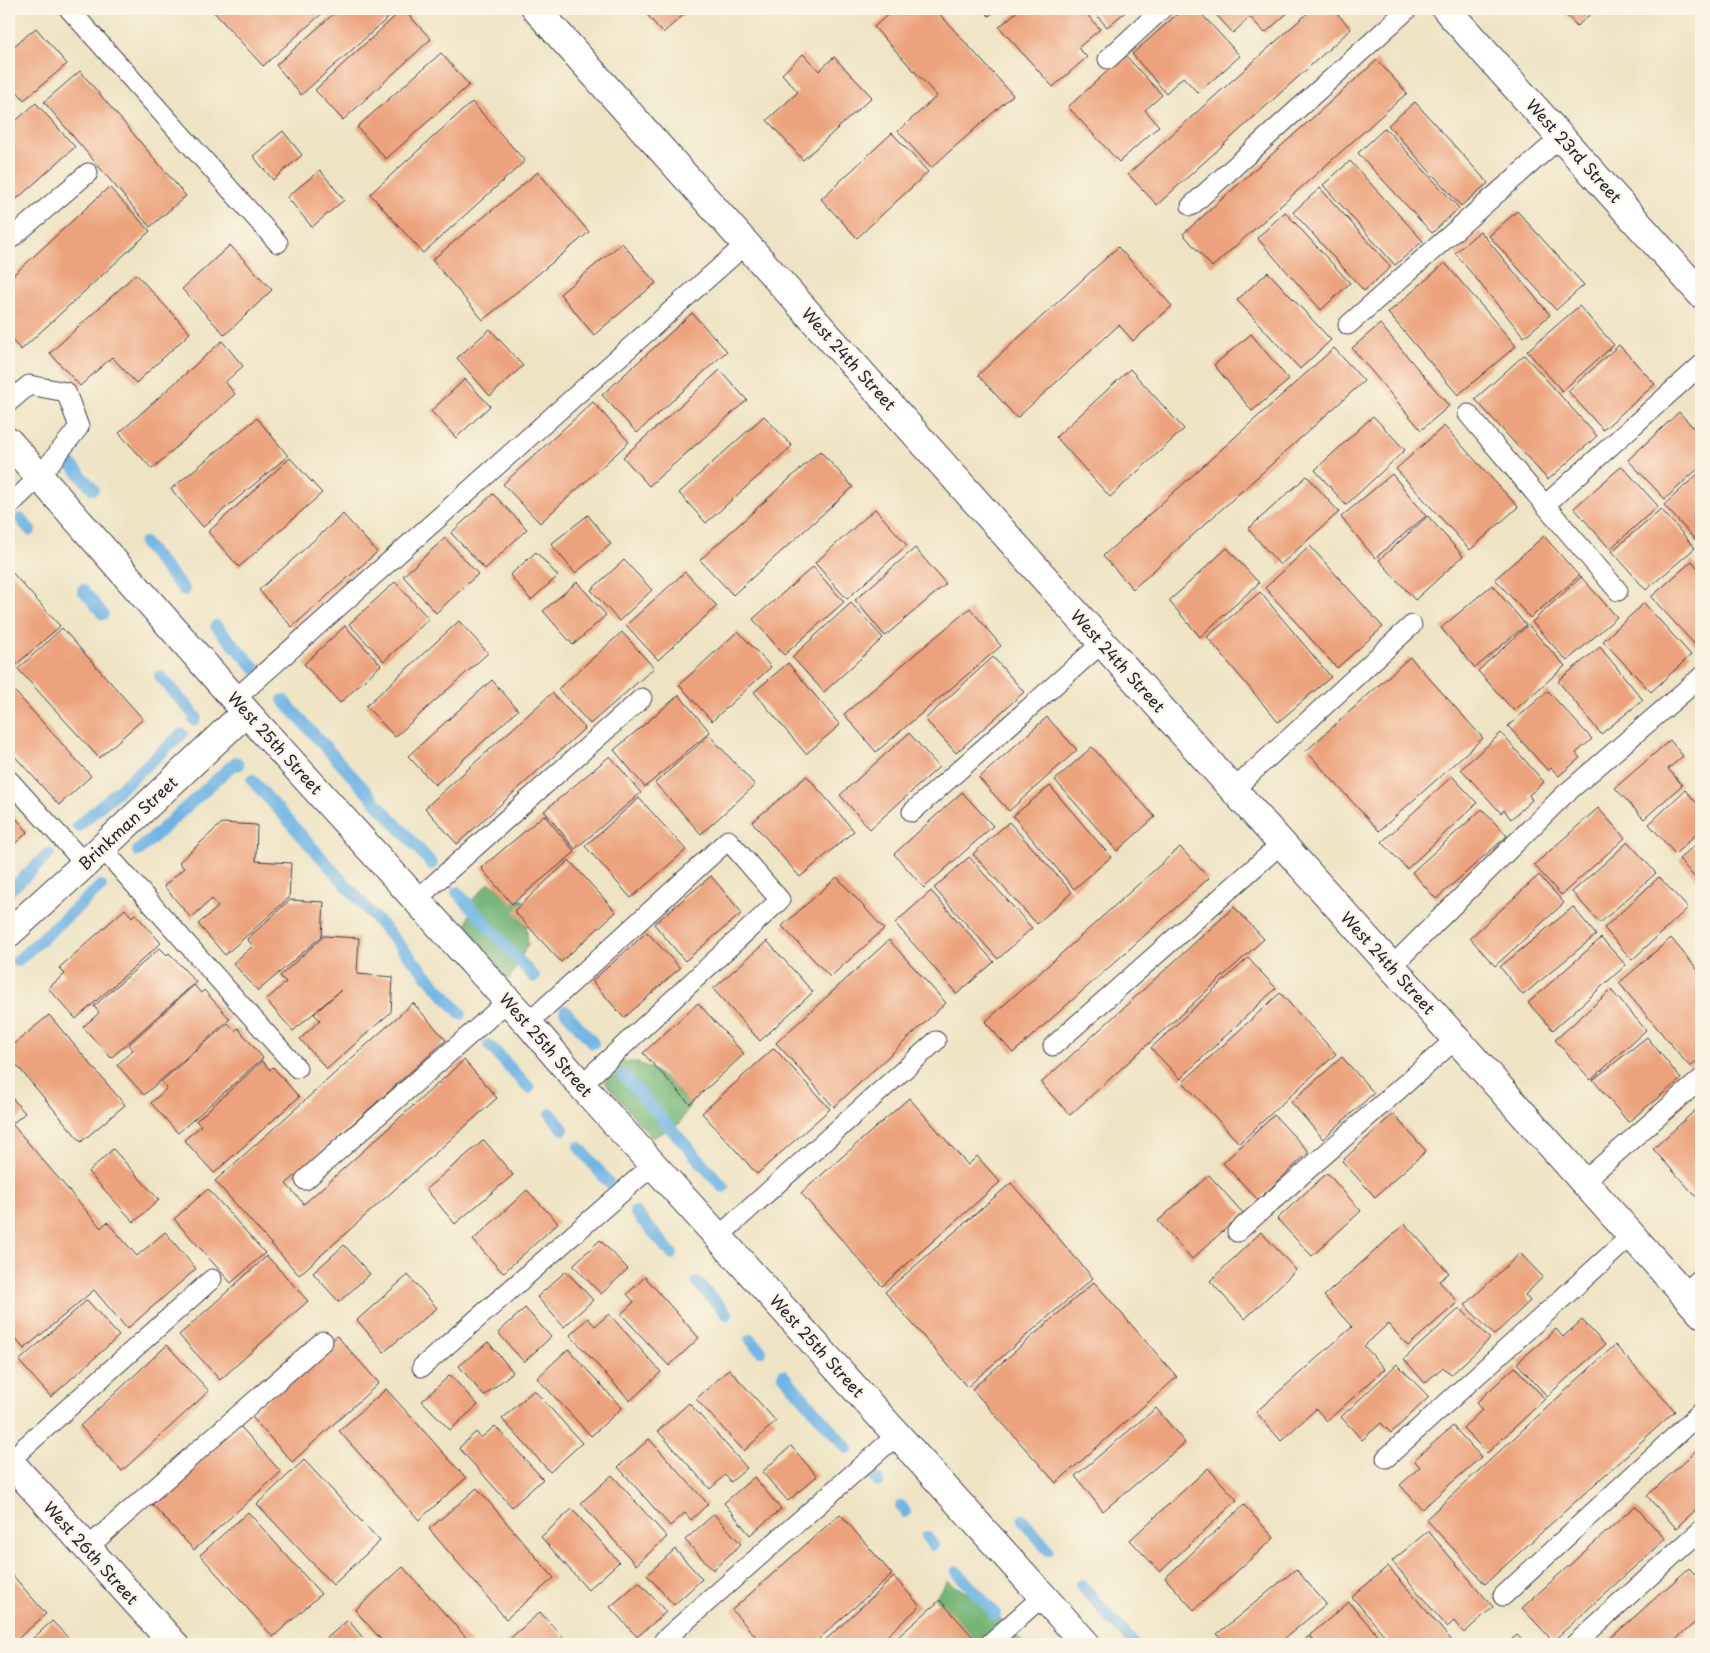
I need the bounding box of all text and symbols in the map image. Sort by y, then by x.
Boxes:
street label: West 23rd Street [1521,93,1628,208]
street label: West 24th Street [797,302,903,415]
street label: West 24th Street [1066,604,1172,717]
street label: West 25th Street [223,685,329,800]
street label: Brinkman Street [72,770,182,875]
street label: West 24th Street [1336,906,1442,1019]
street label: West 25th Street [495,987,599,1102]
street label: West 25th Street [765,1288,871,1403]
street label: West 26th Street [39,1495,145,1610]

